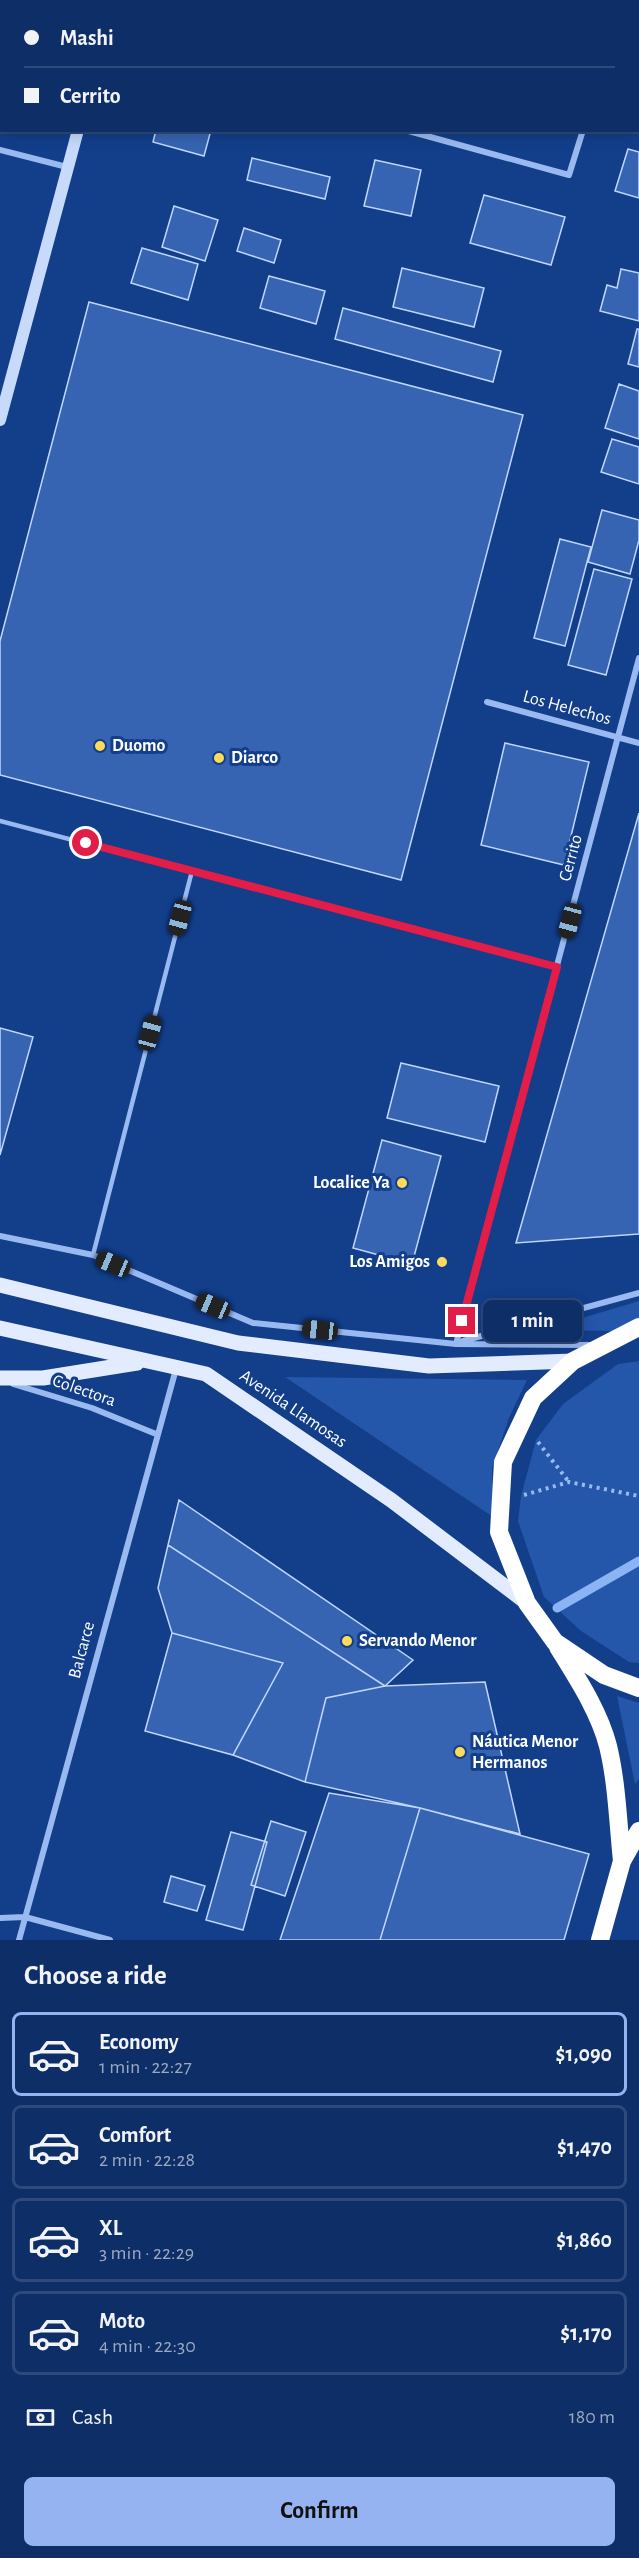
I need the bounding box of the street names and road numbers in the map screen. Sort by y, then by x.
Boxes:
street label: Los Helechos [521,688,613,728]
street label: Cerrito [556,833,586,883]
street label: Avenida Llamosas [236,1367,350,1451]
street label: Colectora [50,1372,118,1410]
street label: Balcarce [66,1619,98,1681]

